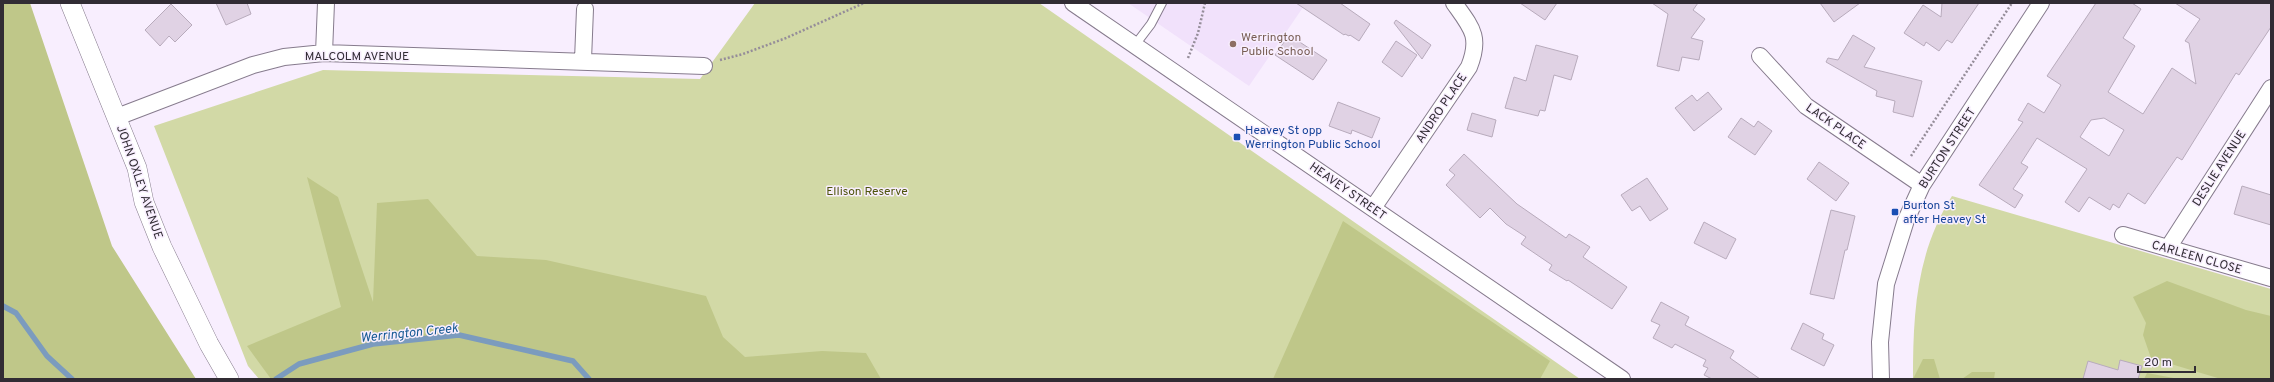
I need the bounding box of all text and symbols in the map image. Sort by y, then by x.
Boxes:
place label: Werrington Public School [1241,30,1314,60]
marker: Werrington Public School [1228,39,1238,49]
street label: MALCOLM AVENUE [305,49,409,65]
street label: ANDRO PLACE [1413,71,1471,147]
street label: LACK PLACE [1802,100,1869,153]
street label: BURTON STREET [1916,105,1980,192]
street label: JOHN OXLEY AVENUE [112,123,166,241]
place label: Heavey St opp Werrington Public School [1245,123,1381,153]
street label: DESLIE AVENUE [2189,127,2250,210]
marker: Heavey St opp Werrington Public School [1232,132,1242,142]
street label: HEAVEY STREET [1306,159,1389,224]
park label: Ellison Reserve [826,184,908,200]
place label: Burton St after Heavey St [1903,198,1986,228]
marker: Burton St after Heavey St [1890,207,1900,217]
street label: CARLEEN CLOSE [2150,237,2244,278]
water label: Werrington Creek [360,321,459,347]
scale bar [2138,348,2195,374]
text: 20 m [2144,355,2172,371]

